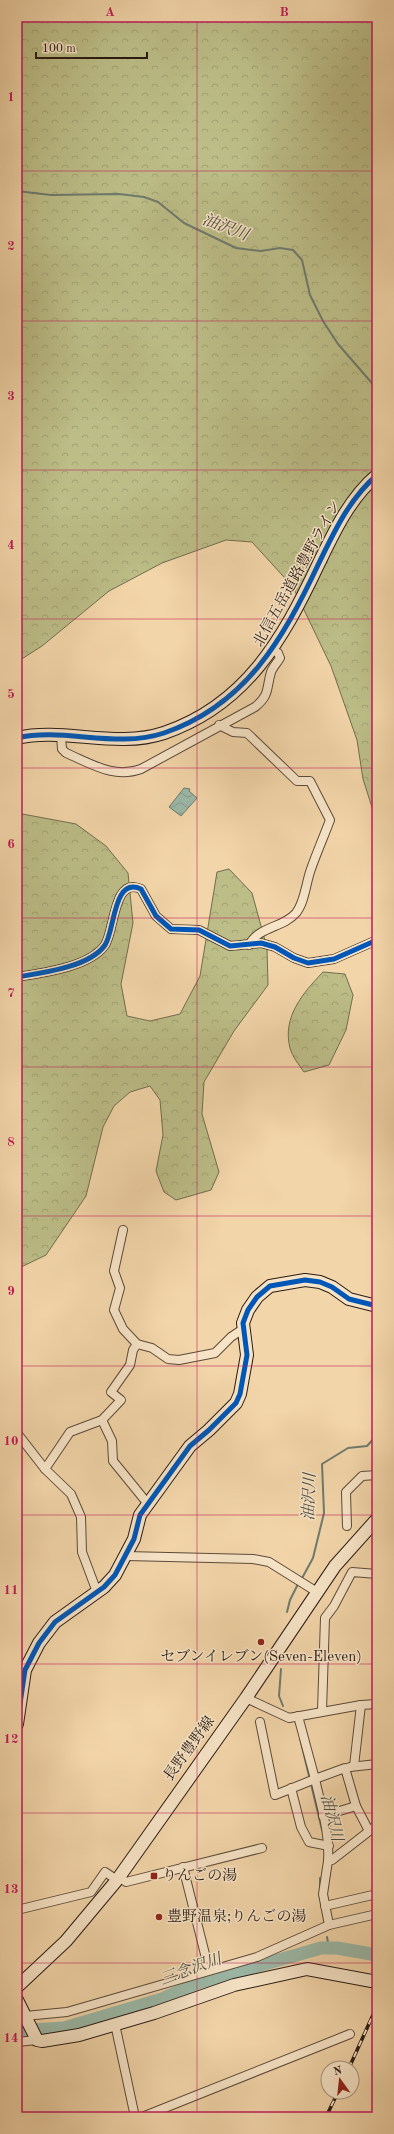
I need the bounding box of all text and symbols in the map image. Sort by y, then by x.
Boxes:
text: A [105,6,115,19]
text: B [279,6,289,19]
scale bar [36,34,147,60]
text: 100 m [42,43,76,55]
text: 1 [7,91,15,104]
water label: 油沢川 [200,210,253,245]
text: 2 [7,240,15,253]
text: 3 [7,390,15,403]
street label: 北信五岳道路豊野ライン [250,497,344,650]
text: 4 [7,539,15,552]
text: 5 [7,688,15,701]
text: 6 [7,838,15,851]
text: 7 [7,987,15,1000]
text: 8 [7,1136,15,1149]
text: 9 [7,1285,15,1298]
text: 10 [3,1435,19,1448]
water label: 油沢川 [299,1471,319,1521]
text: 11 [3,1584,19,1597]
marker: セブンイレブン(Seven-Eleven) [256,1637,266,1647]
place label: セブンイレブン(Seven-Eleven) [160,1648,362,1665]
street label: 長野豊野線 [160,1713,218,1784]
text: 12 [3,1733,19,1746]
water label: 油沢川 [317,1792,347,1845]
place label: りんごの湯 [162,1867,237,1884]
marker: りんごの湯 [149,1871,159,1881]
text: 13 [3,1883,19,1896]
place label: 豊野温泉;りんごの湯 [167,1908,306,1925]
marker: 豊野温泉;りんごの湯 [154,1912,164,1922]
water label: 三念沢川 [158,1949,226,1988]
text: 14 [3,2032,19,2045]
north arrow [320,2060,360,2100]
text: N [332,2065,344,2078]

